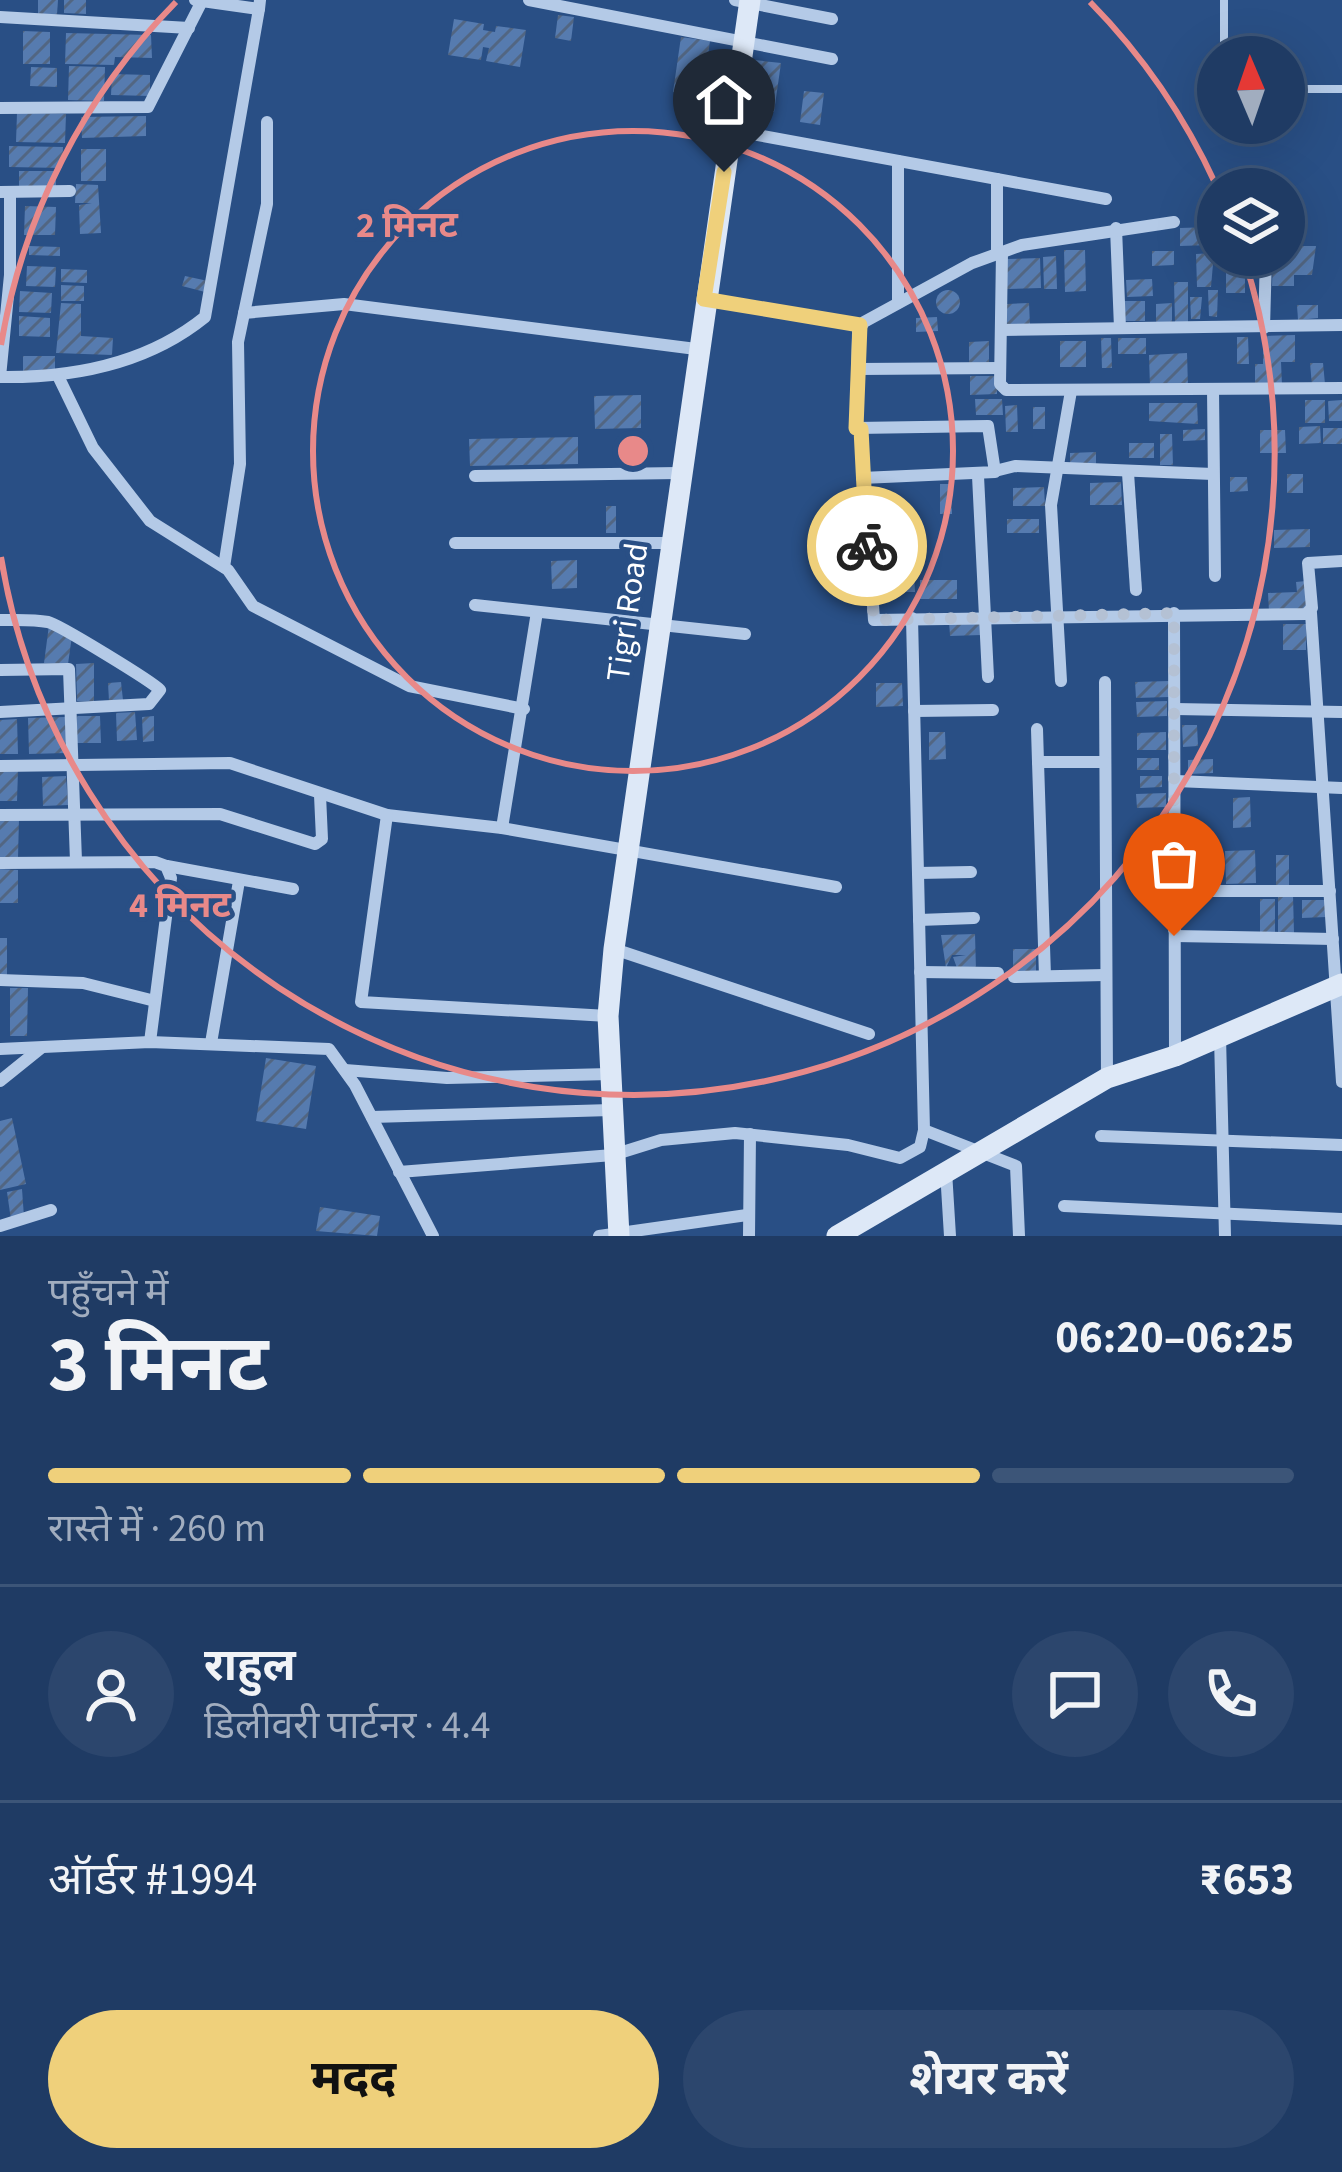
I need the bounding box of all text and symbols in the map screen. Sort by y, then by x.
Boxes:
north arrow [1197,36,1305,144]
map controls [1197,36,1305,276]
pin [673,49,775,172]
icon: home [691,67,757,133]
button: layers [1197,168,1305,276]
text: 2 मिनट [356,200,459,251]
centre of rings [612,430,654,472]
courier [807,486,927,606]
icon: bike [834,513,900,579]
street label: Tigri Road [595,540,660,685]
pin [1123,813,1225,936]
icon: bag [1141,831,1207,897]
text: 4 मिनट [129,880,232,931]
text: पहुँचने में [48,1265,168,1321]
text: 06:20–06:25 [1055,1306,1294,1370]
text: 3 मिनट [48,1310,269,1421]
text: रास्ते में · 260 m [48,1501,266,1557]
button: person [48,1631,174,1757]
button: chat [1012,1631,1138,1757]
button: phone [1168,1631,1294,1757]
text: राहुल [204,1634,296,1698]
text: डिलीवरी पार्टनर · 4.4 [204,1698,490,1754]
text: ऑर्डर #1994 [48,1848,257,1912]
text: ₹653 [1199,1848,1294,1912]
button: मदद [48,2010,659,2148]
button: शेयर करें [683,2010,1294,2148]

